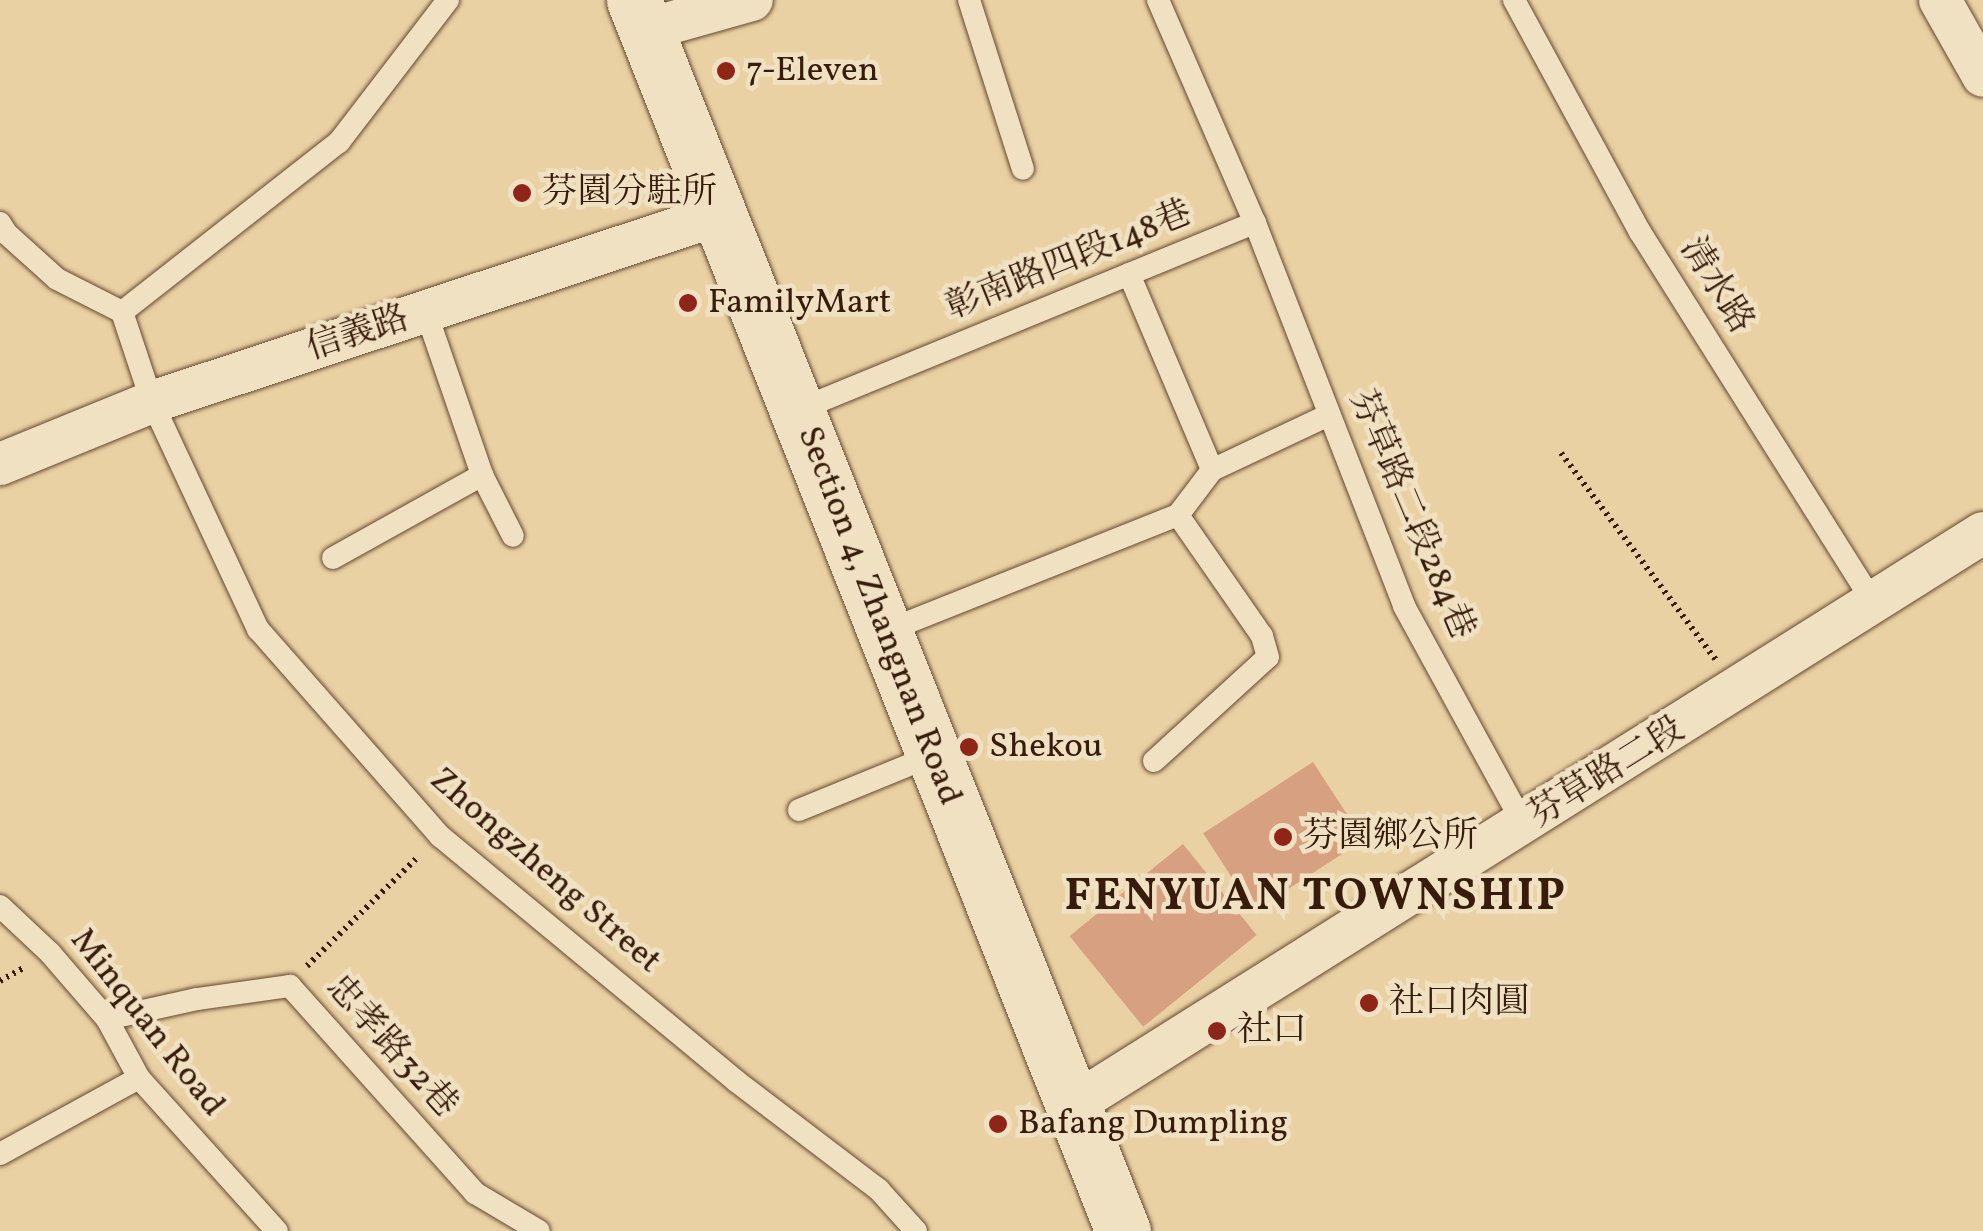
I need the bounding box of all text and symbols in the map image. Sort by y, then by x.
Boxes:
place label: 7-Eleven [746,50,879,92]
marker: 7-Eleven [715,60,737,82]
place label: 芬園分駐所 [542,172,717,214]
marker: 芬園分駐所 [511,182,533,204]
street label: 彰南路四段148巷 [940,193,1198,329]
street label: 清水路 [1670,230,1762,342]
place label: FamilyMart [708,282,891,324]
marker: FamilyMart [677,292,699,314]
street label: 信義路 [302,298,414,370]
street label: 芬草路二段284巷 [1340,384,1482,646]
street label: Section 4, Zhangnan Road [787,421,971,811]
street label: 芬草路二段 [1522,709,1692,837]
place label: Shekou [989,726,1103,768]
marker: Shekou [958,736,980,758]
street label: Zhongzheng Street [421,759,669,983]
place label: 芬園鄉公所 [1303,816,1478,858]
marker: 芬園鄉公所 [1272,826,1294,848]
district label: FENYUAN TOWNSHIP [1064,871,1568,925]
street label: Minquan Road [61,921,233,1125]
street label: 忠孝路32巷 [316,967,466,1127]
place label: 社口肉圓 [1389,982,1529,1024]
marker: 社口肉圓 [1358,992,1380,1014]
place label: 社口 [1237,1010,1307,1052]
marker: 社口 [1206,1020,1228,1042]
place label: Bafang Dumpling [1018,1103,1288,1145]
marker: Bafang Dumpling [987,1113,1009,1135]

